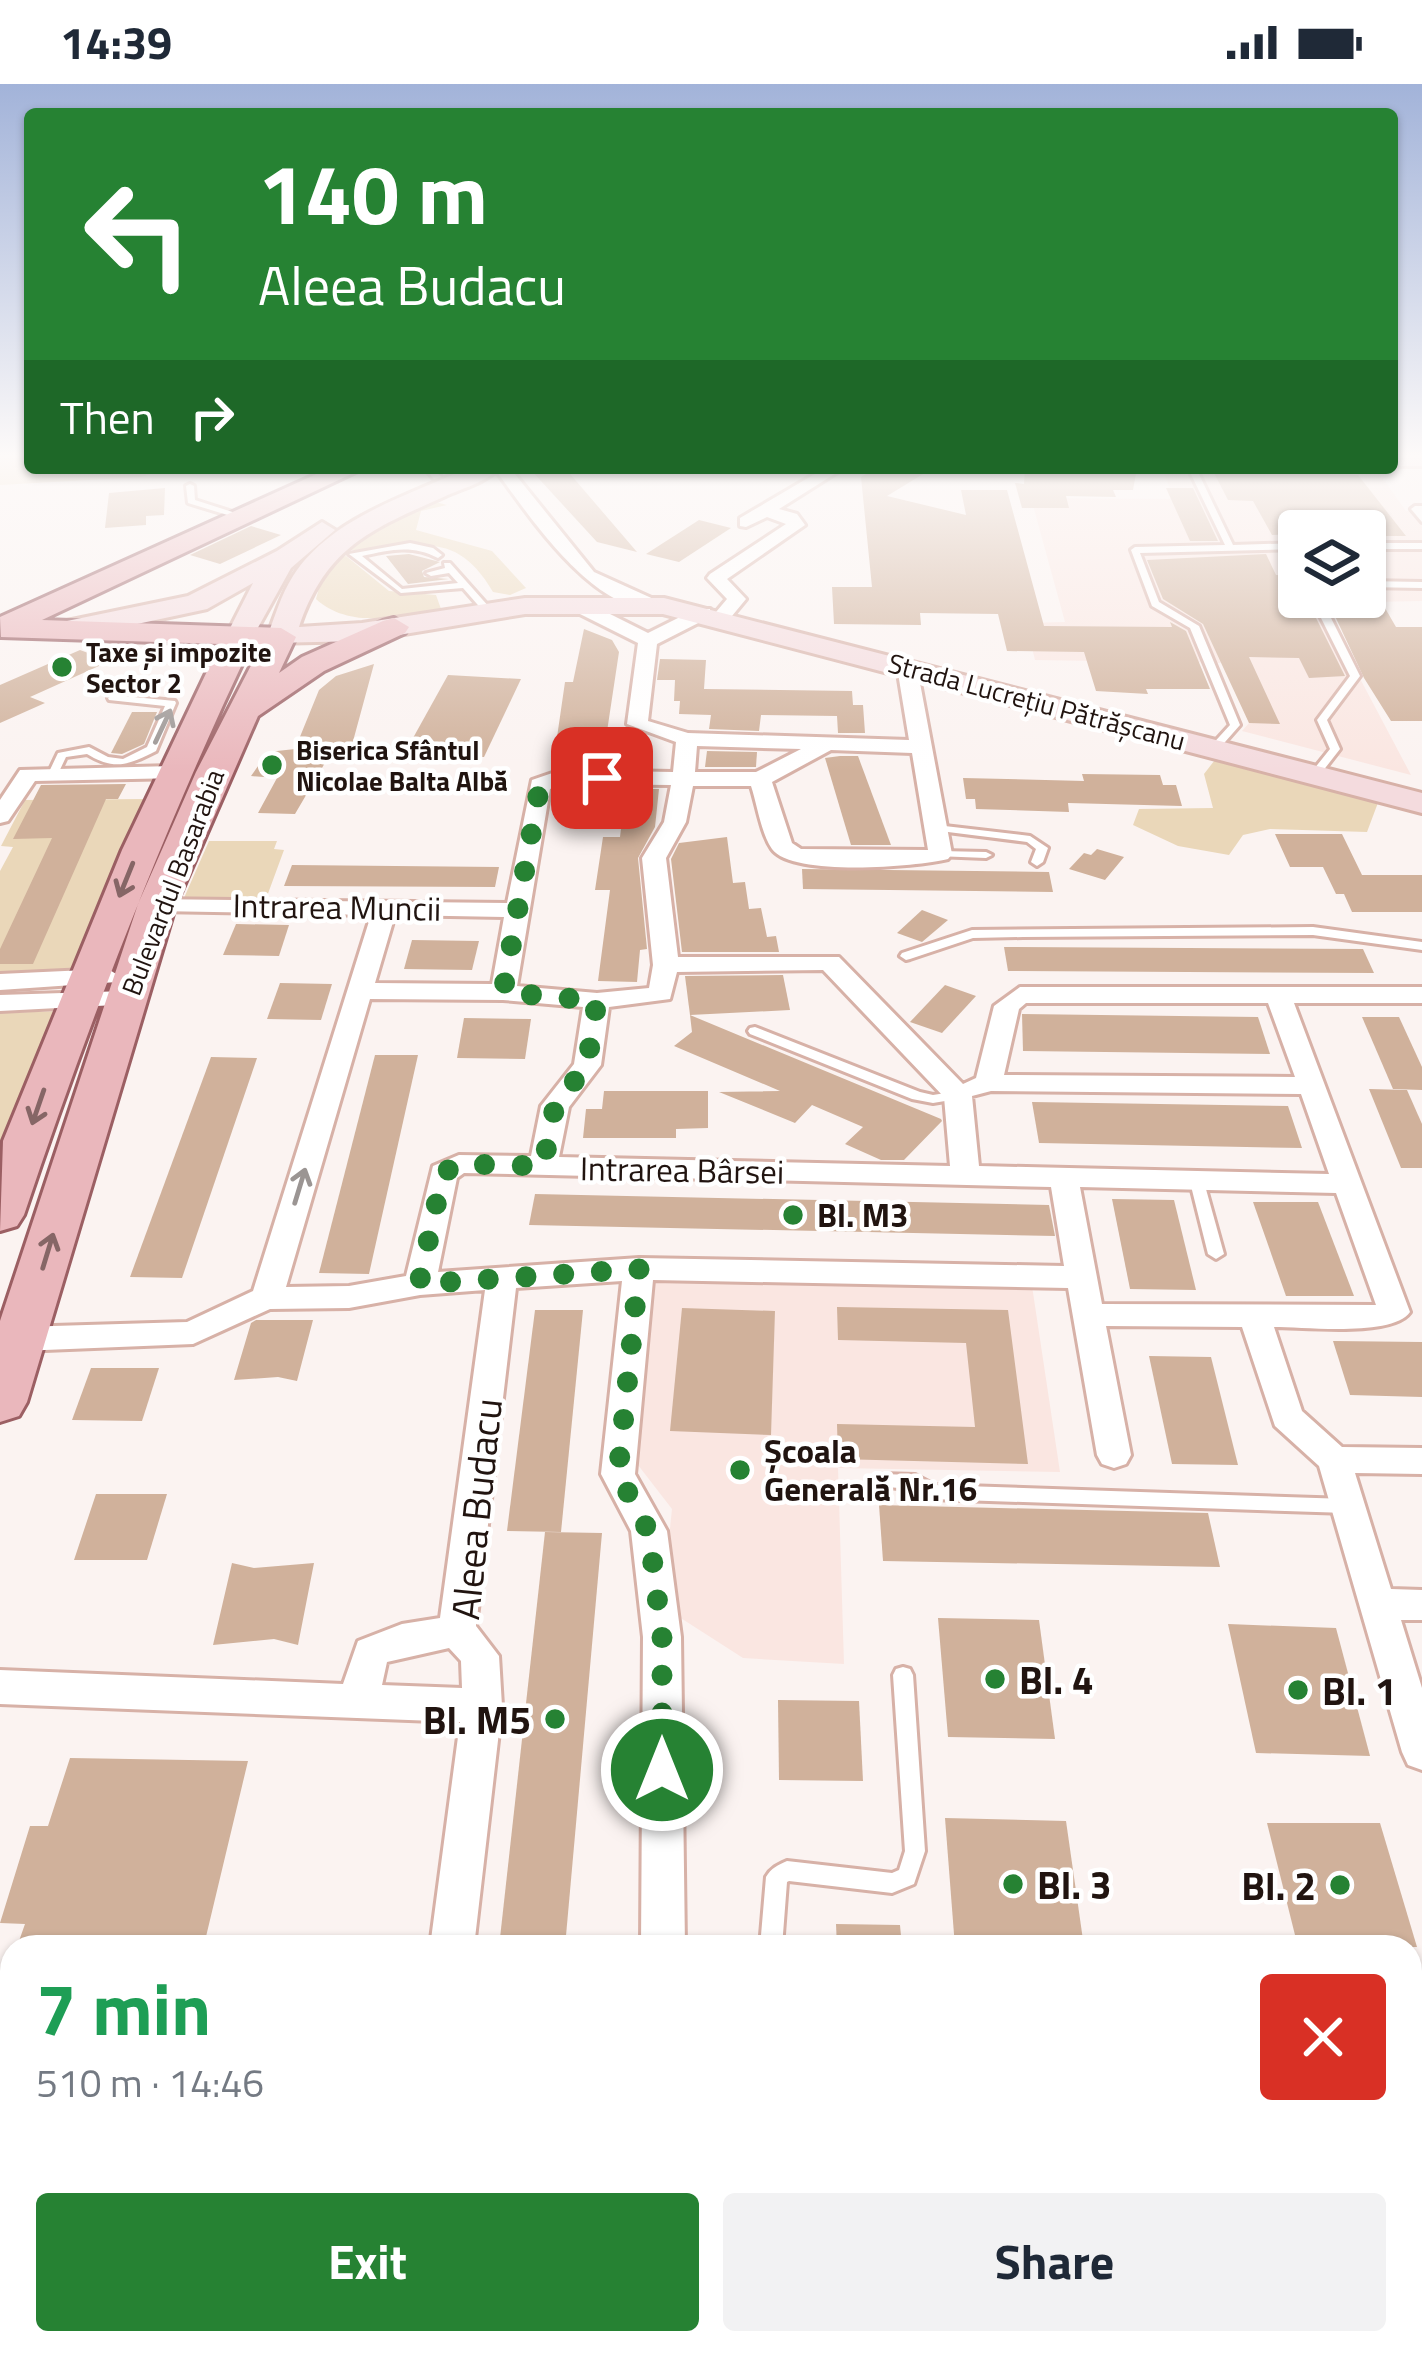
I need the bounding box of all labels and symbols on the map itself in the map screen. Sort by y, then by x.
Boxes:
place label: Taxe și impozite Sector 2 [86,631,271,703]
street label: Strada Lucrețiu Pătrășcanu [884,642,1190,760]
marker: Taxe și impozite Sector 2 [49,654,75,680]
one-way arrow [153,709,175,745]
pin [551,727,653,829]
place label: Biserica Sfântul Nicolae Balta Albă [296,729,508,801]
marker: Biserica Sfântul Nicolae Balta Albă [259,752,285,778]
street label: Bulevardul Basarabia [110,762,234,1001]
one-way arrow [114,861,135,898]
street label: Intrarea Muncii [232,880,442,934]
one-way arrow [25,1087,47,1125]
street label: Intrarea Bârsei [579,1143,785,1197]
one-way arrow [291,1168,313,1206]
place label: Bl. M3 [817,1190,909,1240]
marker: Bl. M3 [780,1202,806,1228]
one-way arrow [38,1233,60,1271]
street label: Aleea Budacu [435,1395,517,1623]
place label: Școala Generală Nr.16 [764,1426,977,1514]
marker: Școala Generală Nr.16 [727,1457,753,1483]
place label: Bl. 4 [1019,1650,1094,1709]
place label: Bl. 1 [1322,1661,1397,1720]
marker: Bl. 4 [982,1666,1008,1692]
marker: Bl. 1 [1285,1677,1311,1703]
place label: Bl. M5 [423,1690,531,1749]
marker: Bl. M5 [542,1706,568,1732]
position arrow [599,1707,725,1833]
place label: Bl. 3 [1037,1855,1112,1914]
place label: Bl. 2 [1241,1856,1316,1915]
marker: Bl. 3 [1000,1871,1026,1897]
marker: Bl. 2 [1327,1872,1353,1898]

